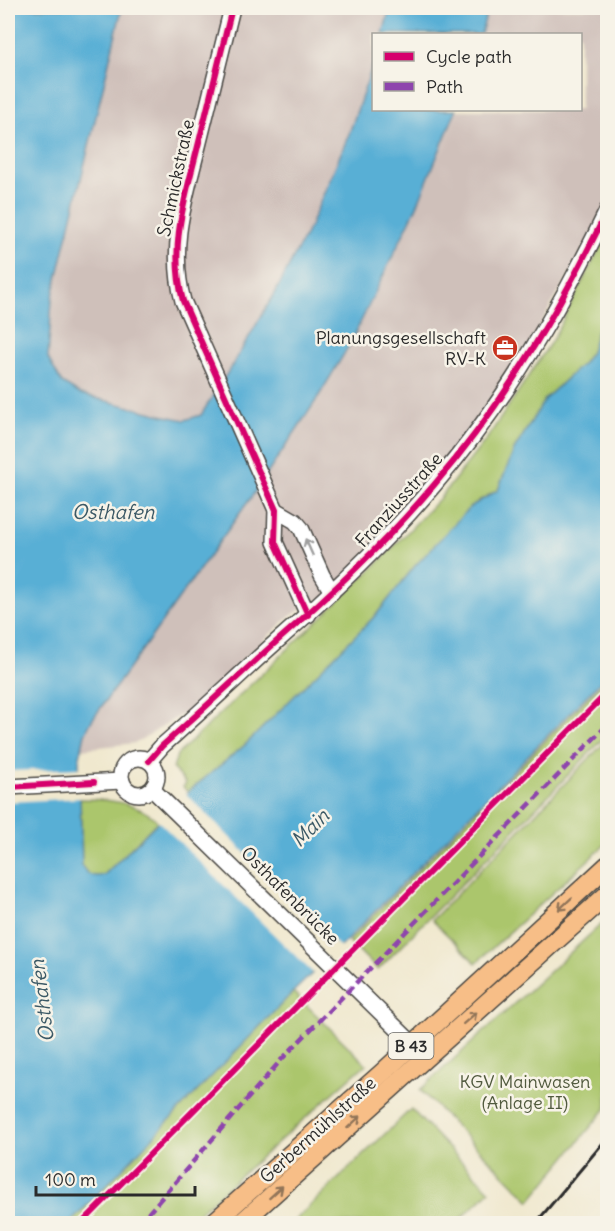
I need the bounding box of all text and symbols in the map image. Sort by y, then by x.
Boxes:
legend [372,33,582,111]
text: Cycle path [426,45,512,68]
text: Path [426,75,463,98]
street label: Schmickstraße [152,117,199,238]
place label: Planungsgesellschaft RV-K [316,326,486,370]
office icon: Planungsgesellschaft RV-K [490,333,520,363]
street label: Franziusstraße [350,447,447,552]
water label: Osthafen [72,499,155,524]
one-way arrow [303,538,314,556]
water label: Main [285,803,334,852]
street label: Osthafenbrücke [236,842,344,950]
one-way arrow [557,897,572,911]
water label: Osthafen [24,958,59,1044]
one-way arrow [462,1011,477,1025]
road number: B 43 [388,1033,434,1059]
park label: KGV Mainwasen (Anlage II) [459,1070,591,1114]
street label: Gerbermühlstraße [255,1071,381,1188]
one-way arrow [346,1115,361,1129]
scale bar [36,1159,195,1197]
text: 100 m [45,1168,96,1191]
one-way arrow [268,1185,283,1199]

